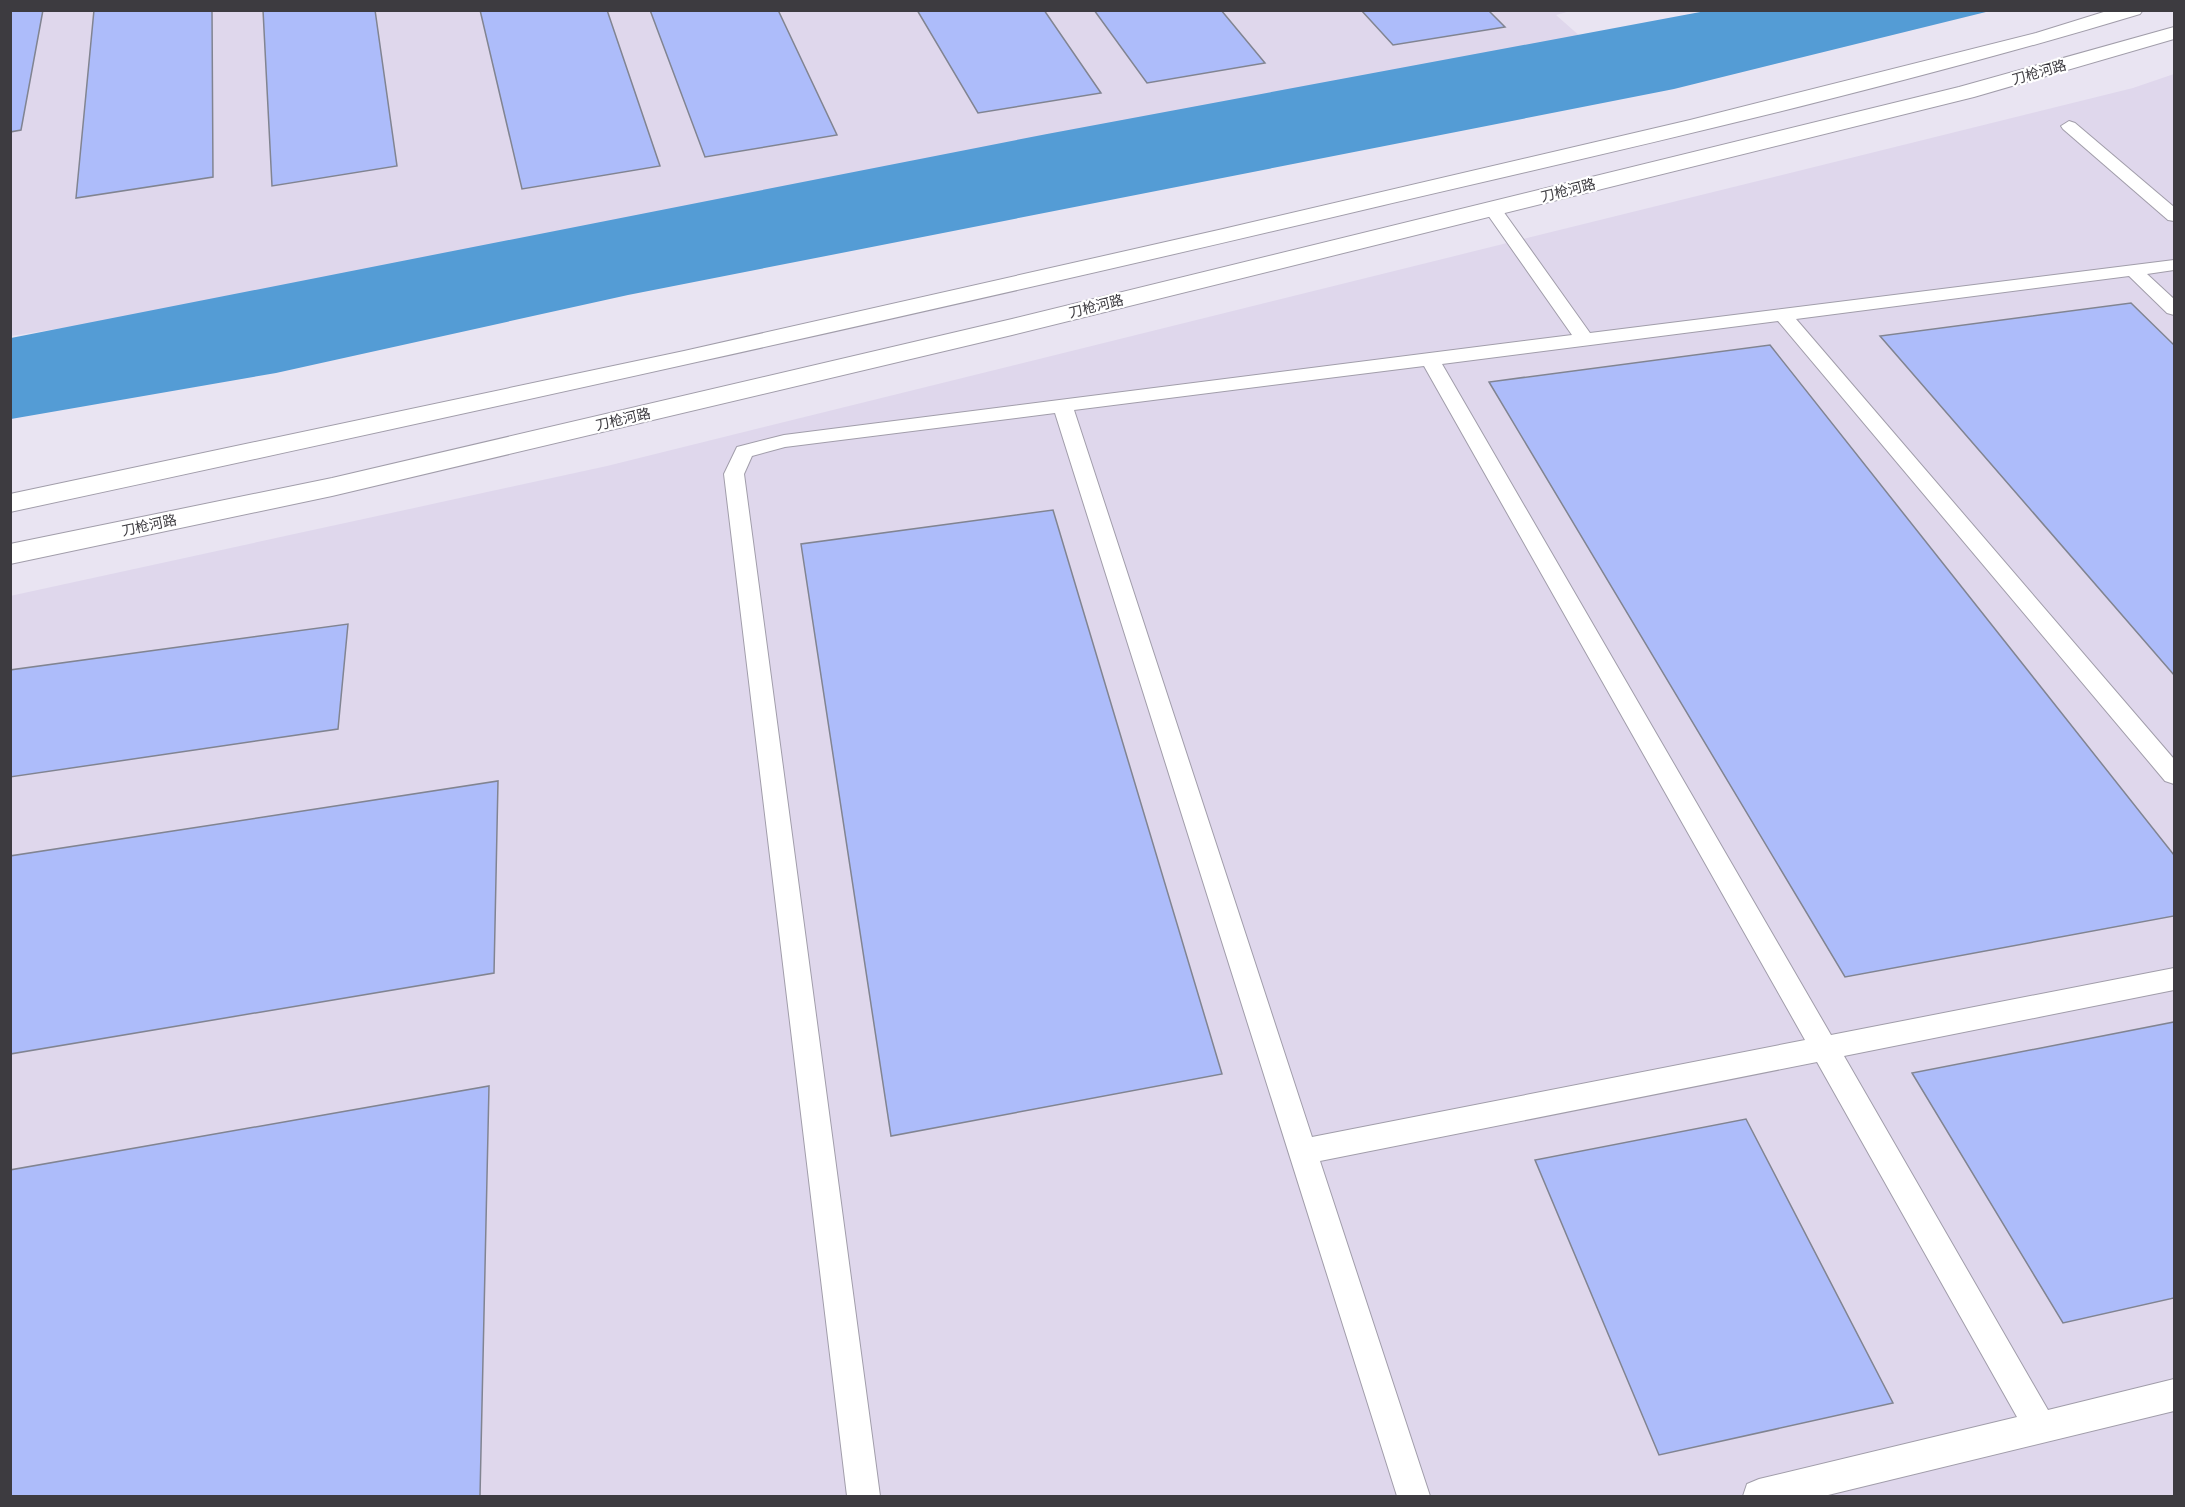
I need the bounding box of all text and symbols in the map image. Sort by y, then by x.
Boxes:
street label: 刀枪河路 [2010,56,2068,88]
street label: 刀枪河路 [1539,174,1597,206]
street label: 刀枪河路 [1067,290,1125,322]
street label: 刀枪河路 [594,404,652,434]
street label: 刀枪河路 [120,510,178,540]

